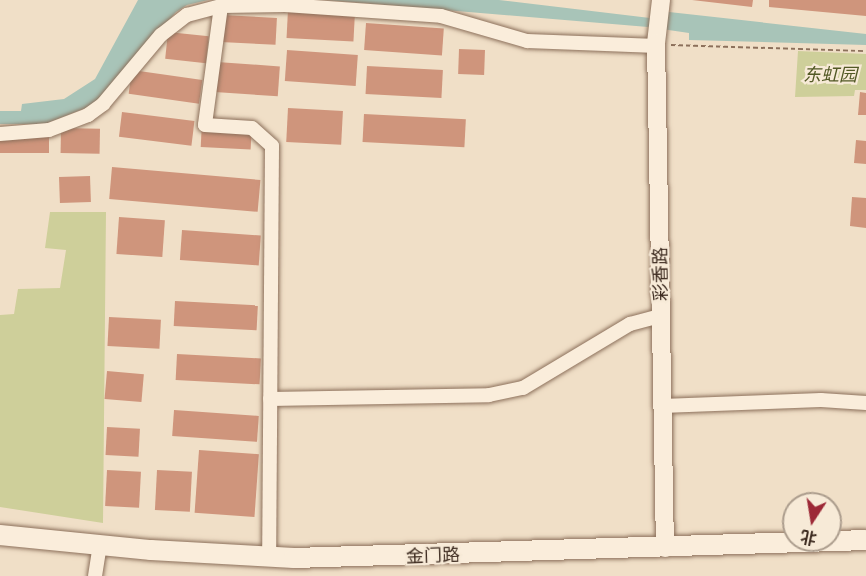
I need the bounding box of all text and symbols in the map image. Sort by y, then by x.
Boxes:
park label: 东虹园 [803,63,857,85]
street label: 彩香路 [649,247,671,301]
north arrow [782,492,842,552]
text: 北 [799,525,819,550]
street label: 金门路 [406,543,460,567]

